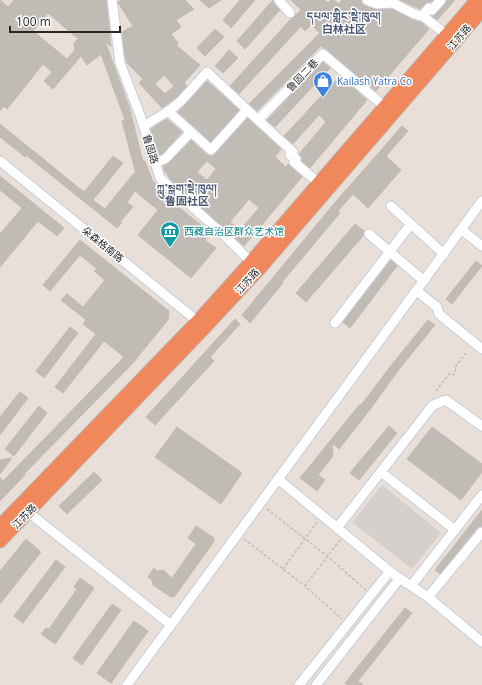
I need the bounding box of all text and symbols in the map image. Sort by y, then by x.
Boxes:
scale bar [10,8,120,34]
district label: དཔལ་གླིང་སྡེ་ཁུལ། 白林社区 [307,8,381,36]
text: 100 m [16,13,51,30]
street label: 江苏路 [444,21,474,53]
street label: 鲁固二巷 [283,56,321,94]
shop icon: Kailash Yatra Co [312,70,334,98]
place label: Kailash Yatra Co [337,74,412,88]
street label: 鲁固路 [140,133,162,165]
district label: ཀླུ་སྒུག་སྡེ་ཁུལ། 鲁固社区 [157,180,217,208]
museum icon: 西藏自治区群众艺术馆 [159,220,181,248]
street label: 朵森格南路 [79,223,127,265]
place label: 西藏自治区群众艺术馆 [184,224,284,238]
street label: 江苏路 [232,265,262,297]
street label: 江苏路 [9,500,39,532]

